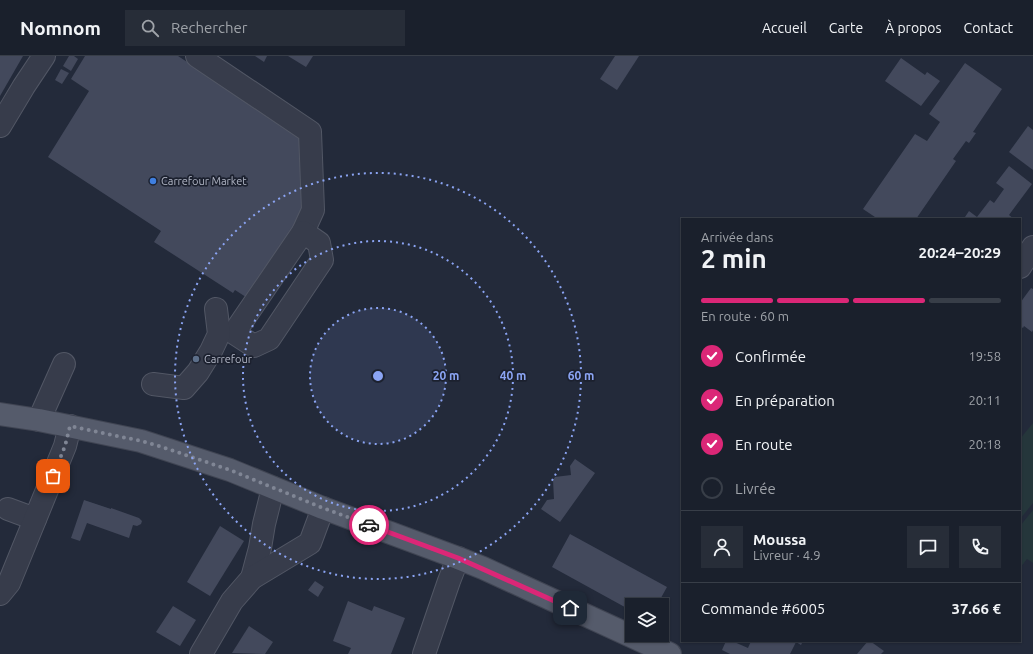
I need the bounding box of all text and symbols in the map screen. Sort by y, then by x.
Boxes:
search box [125,10,405,46]
text: Nomnom [20,17,101,39]
icon: search [139,17,161,39]
text: Rechercher [171,19,248,36]
text: Accueil [762,20,807,36]
text: Carte [829,20,863,36]
text: À propos [885,20,942,36]
text: Contact [964,20,1013,36]
place label: Carrefour Market [161,175,247,187]
marker: Carrefour Market [148,176,158,186]
text: Arrivée dans [701,230,773,244]
text: 2 min [701,244,767,273]
text: 20:24–20:29 [918,244,1001,261]
text: En route · 60 m [701,309,789,323]
icon: check [701,345,723,367]
text: Confirmée [735,348,806,365]
text: 19:58 [968,349,1001,363]
place label: Carrefour [204,353,253,365]
marker: Carrefour [191,354,201,364]
centre of rings [371,369,385,383]
text: 20 m [433,369,459,382]
text: 40 m [500,369,526,382]
text: 60 m [568,369,594,382]
icon: check [701,389,723,411]
text: En préparation [735,392,835,409]
text: 20:11 [968,393,1001,407]
icon: check [701,433,723,455]
text: En route [735,436,793,453]
text: 20:18 [968,437,1001,451]
pin [36,459,70,493]
icon: bag [42,465,64,487]
text: Livrée [735,480,776,497]
courier [349,505,389,545]
icon: car [358,514,380,536]
button: person [701,526,743,568]
button: chat [907,526,949,568]
button: phone [959,526,1001,568]
text: Moussa [753,531,806,548]
text: Livreur · 4.9 [753,548,821,562]
pin [553,591,587,625]
icon: home [559,597,581,619]
map controls [625,598,669,642]
button: layers [625,598,669,642]
text: Commande #6005 [701,600,825,617]
text: 37.66 € [951,600,1001,617]

